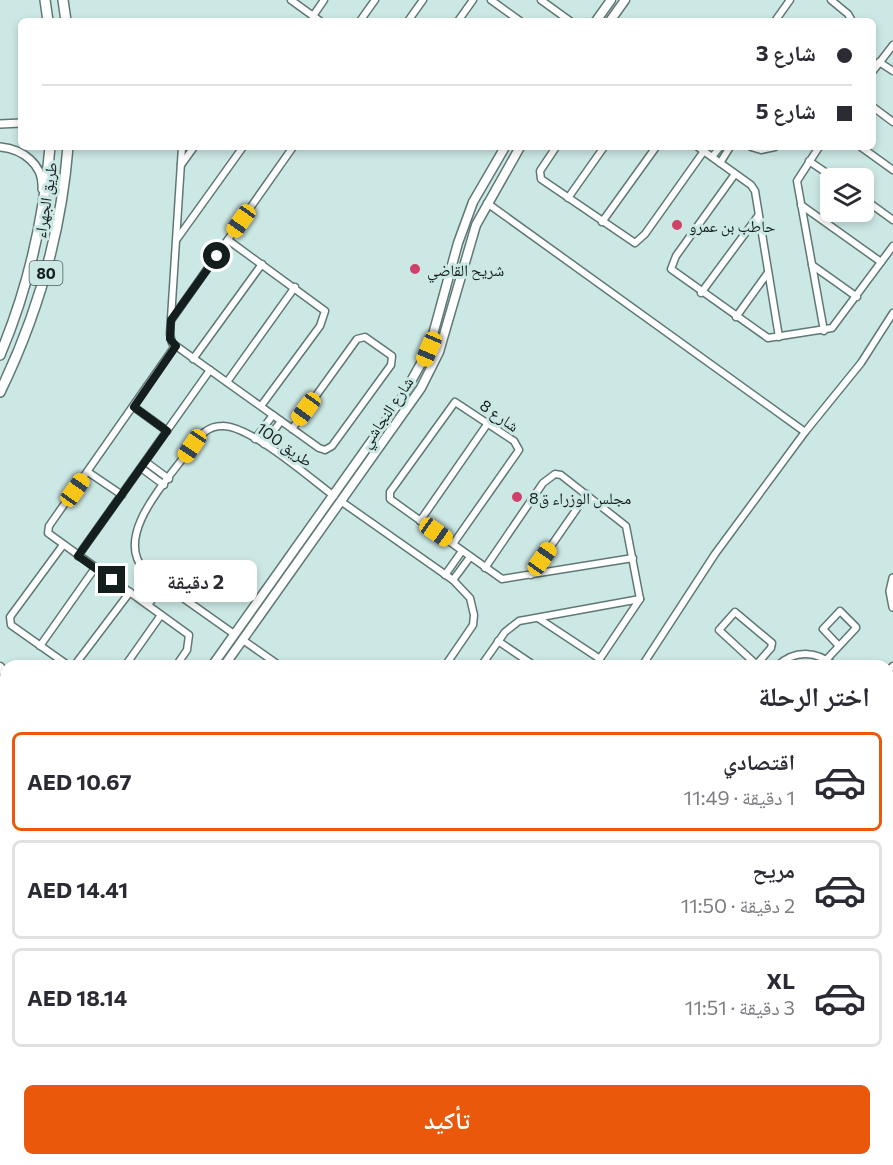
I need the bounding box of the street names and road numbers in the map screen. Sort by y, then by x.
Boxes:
street label: طريق الجهراء [30,160,62,240]
road number: 80 [30,261,63,285]
street label: شارع النجاشي [355,373,420,453]
street label: شارع 8 [476,395,523,437]
street label: طريق 100 [252,418,316,472]

